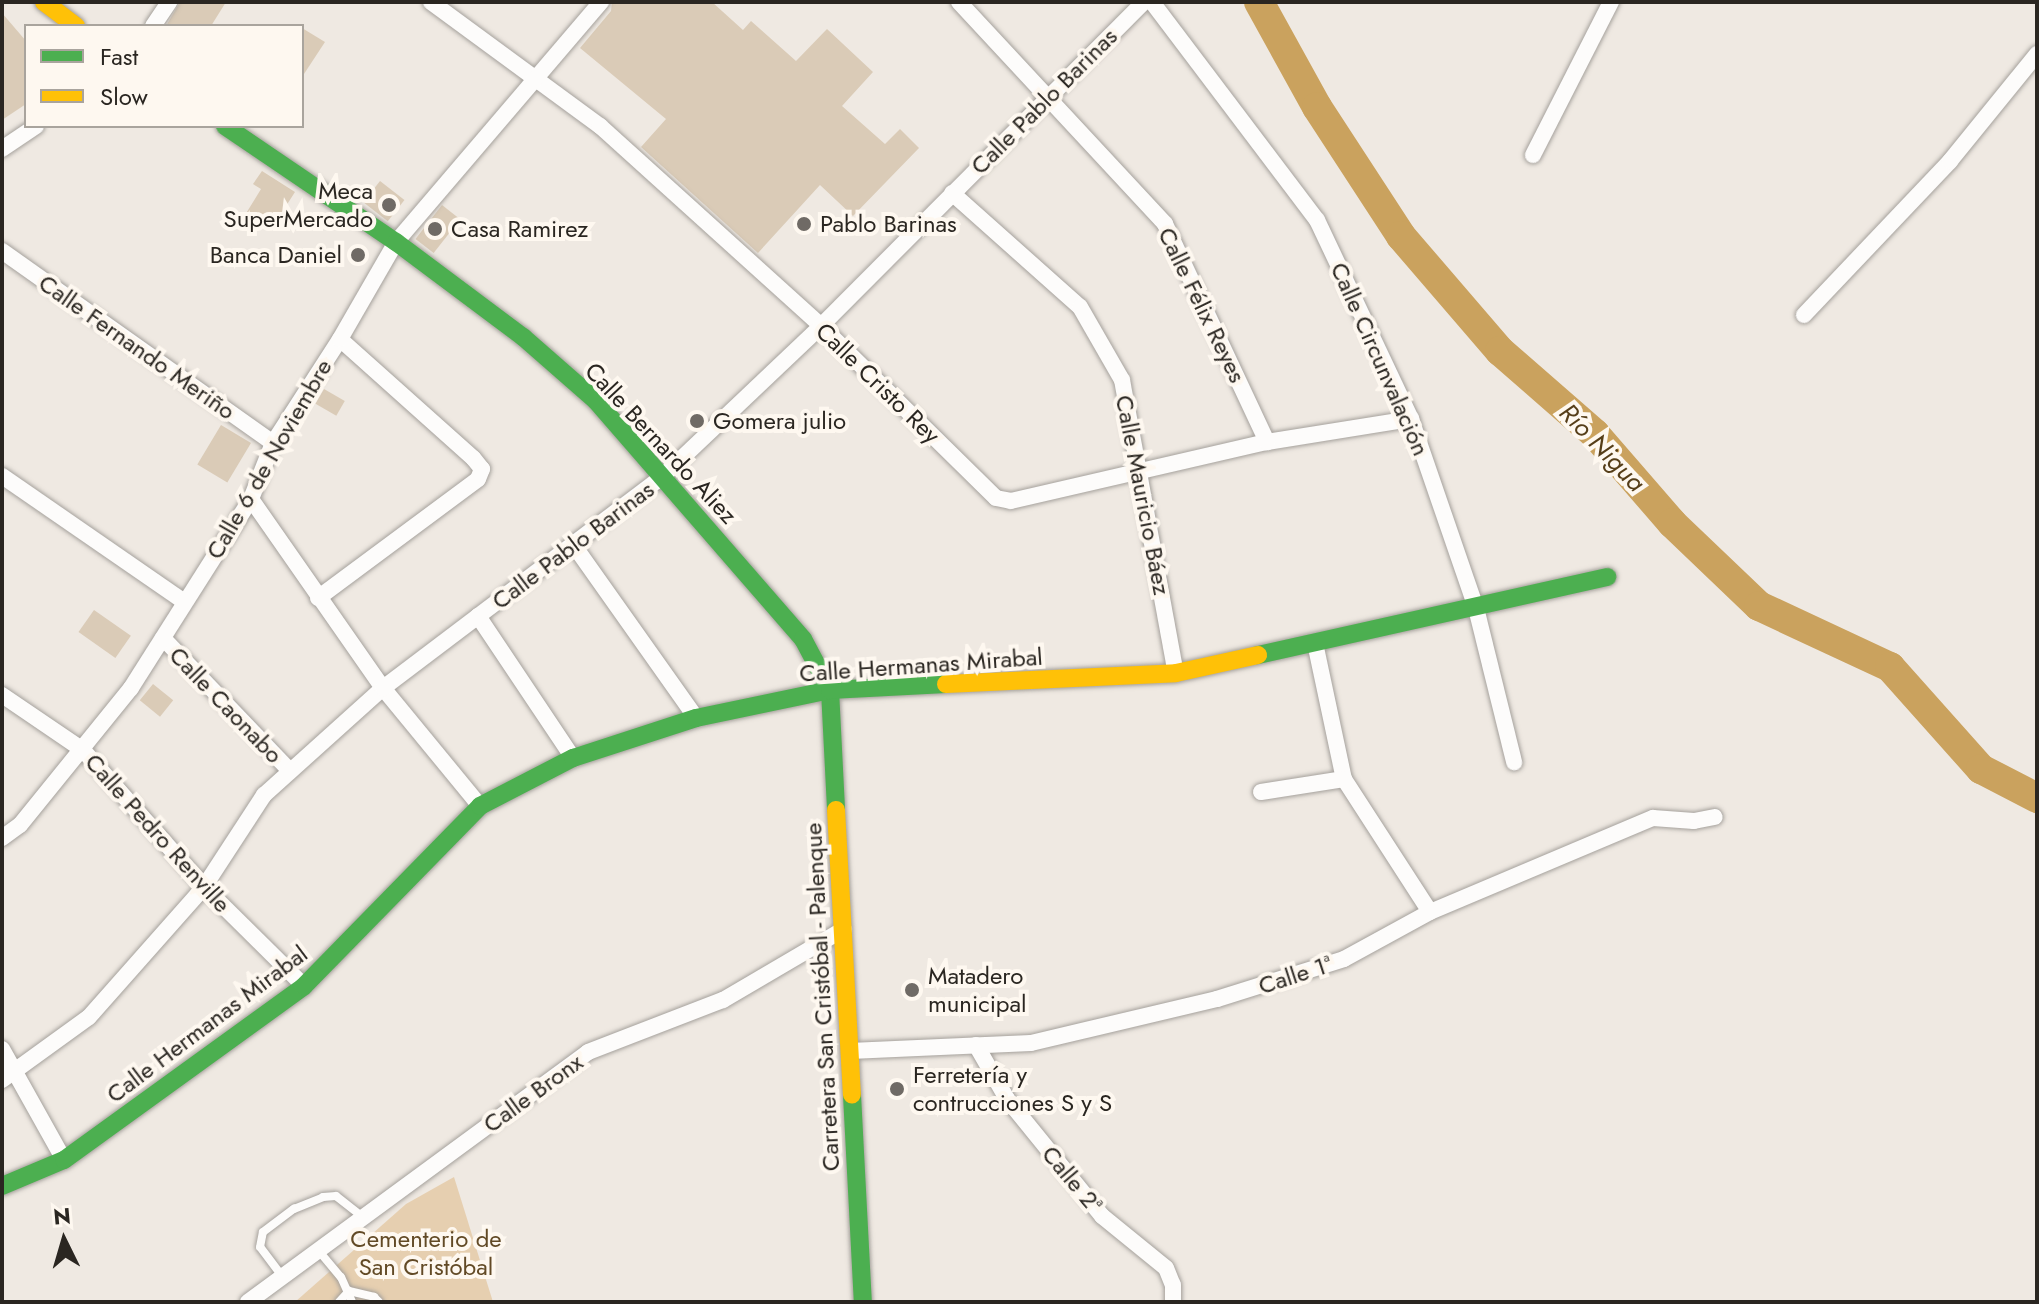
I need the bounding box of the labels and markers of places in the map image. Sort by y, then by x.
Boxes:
place label: Meca SuperMercado [224,177,373,233]
marker: Meca SuperMercado [380,196,398,214]
place label: Pablo Barinas [820,210,957,238]
place label: Casa Ramirez [451,215,588,243]
marker: Pablo Barinas [795,215,813,233]
marker: Casa Ramirez [426,220,444,238]
place label: Banca Daniel [210,241,342,269]
marker: Banca Daniel [349,246,367,264]
place label: Gomera julio [713,407,846,435]
marker: Gomera julio [688,412,706,430]
place label: Matadero municipal [928,962,1027,1018]
marker: Matadero municipal [903,981,921,999]
place label: Ferretería y contrucciones S y S [913,1061,1112,1117]
marker: Ferretería y contrucciones S y S [888,1080,906,1098]

